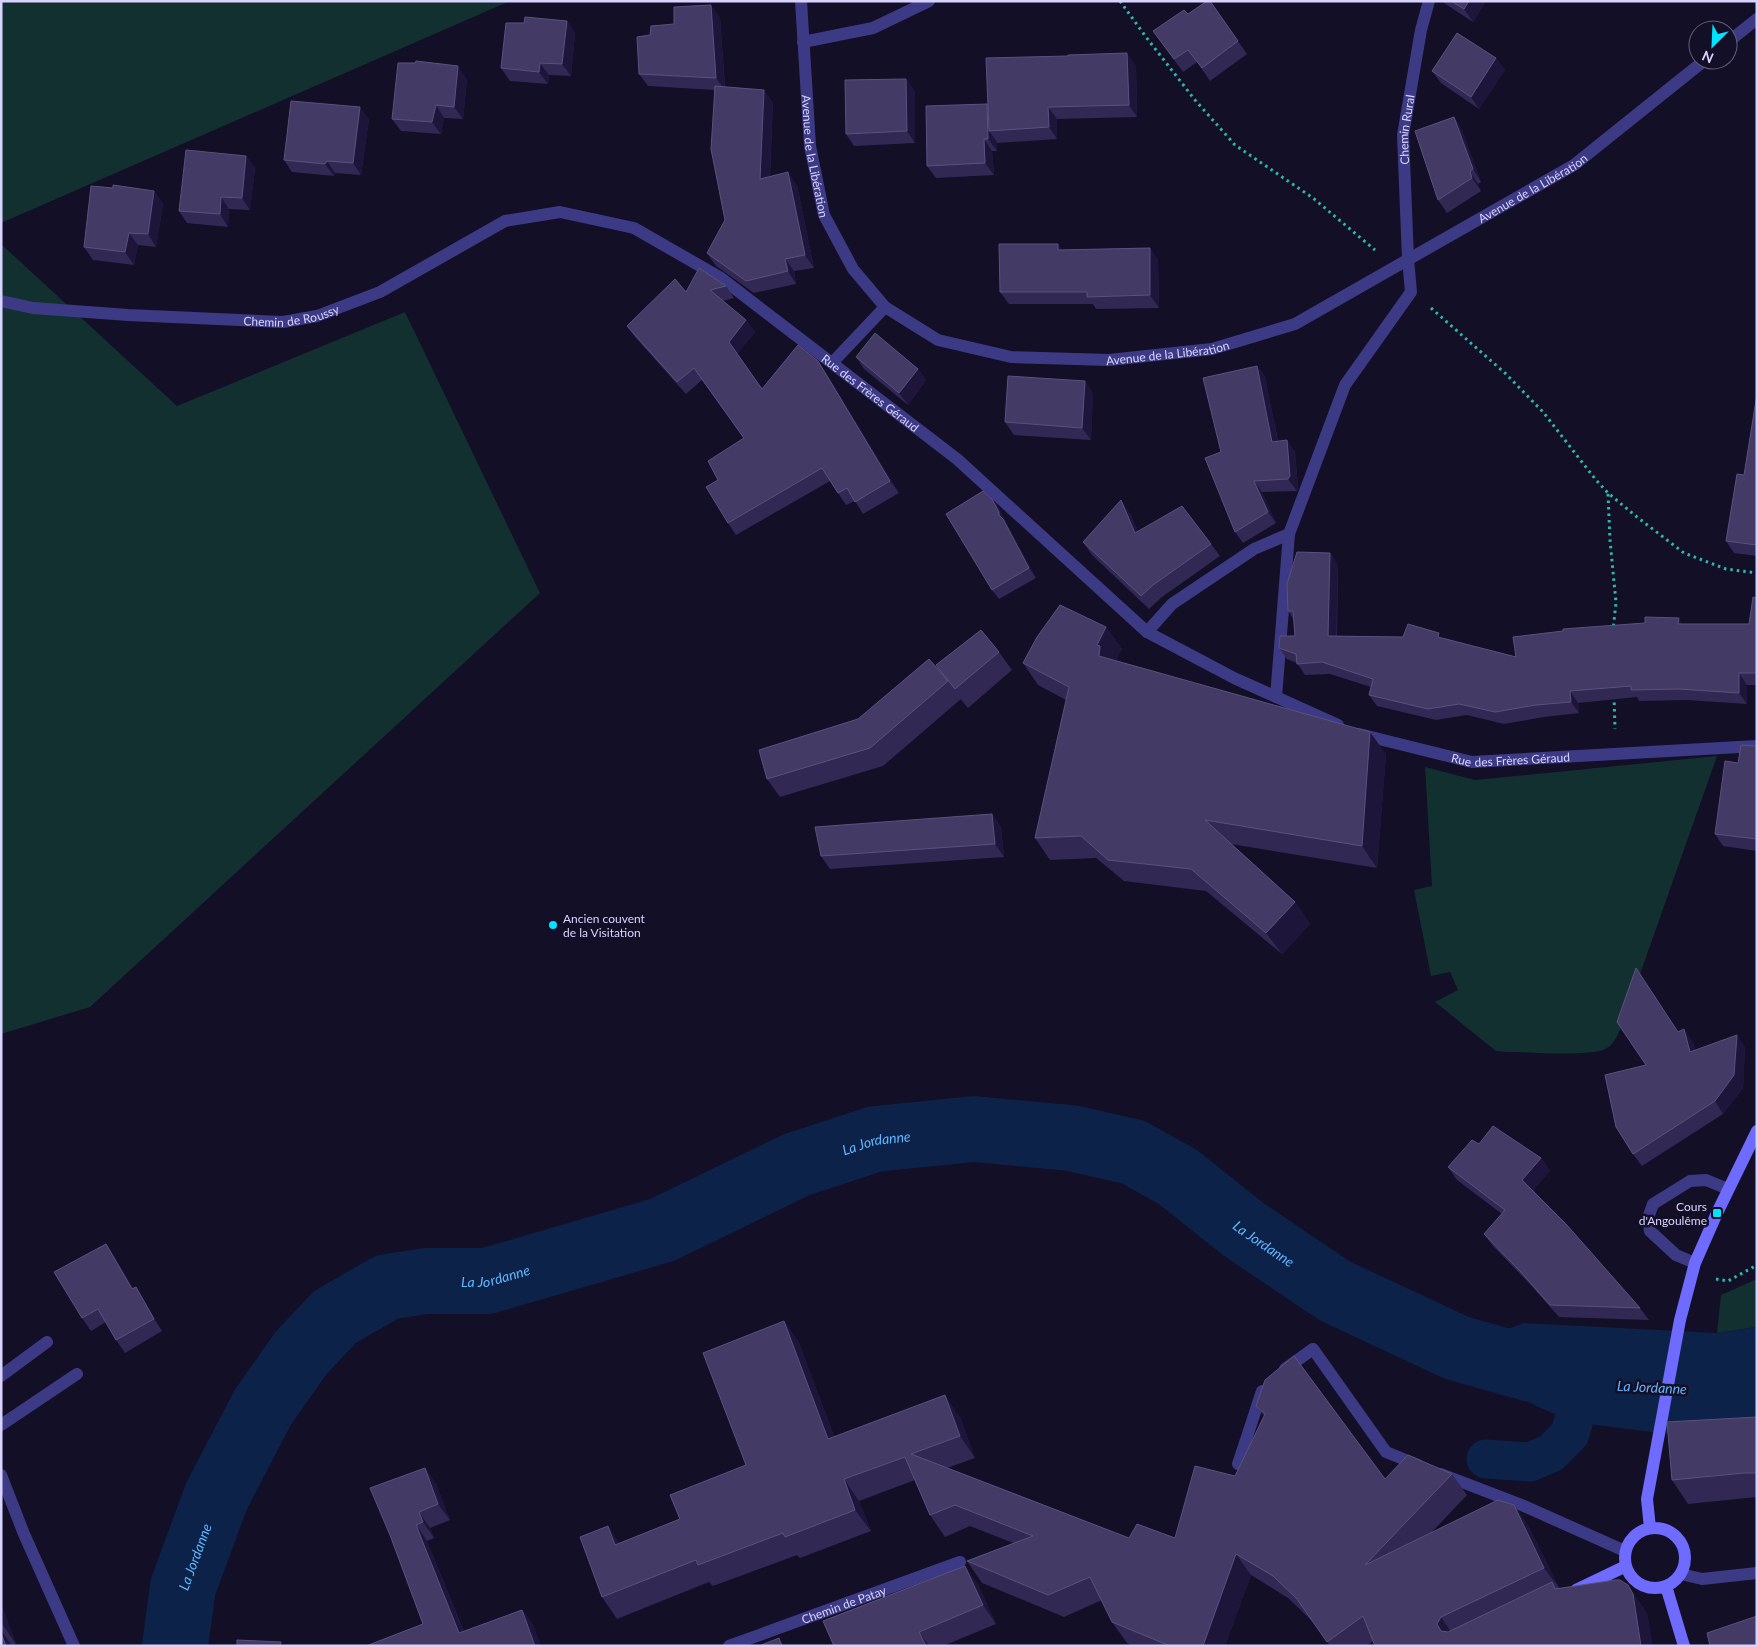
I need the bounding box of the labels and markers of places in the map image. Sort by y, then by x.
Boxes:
place label: Ancien couvent de la Visitation [563,911,646,940]
marker: Ancien couvent de la Visitation [547,919,559,931]
place label: Cours d'Angoulême [1639,1199,1707,1228]
marker: Cours d'Angoulême [1711,1207,1723,1219]

